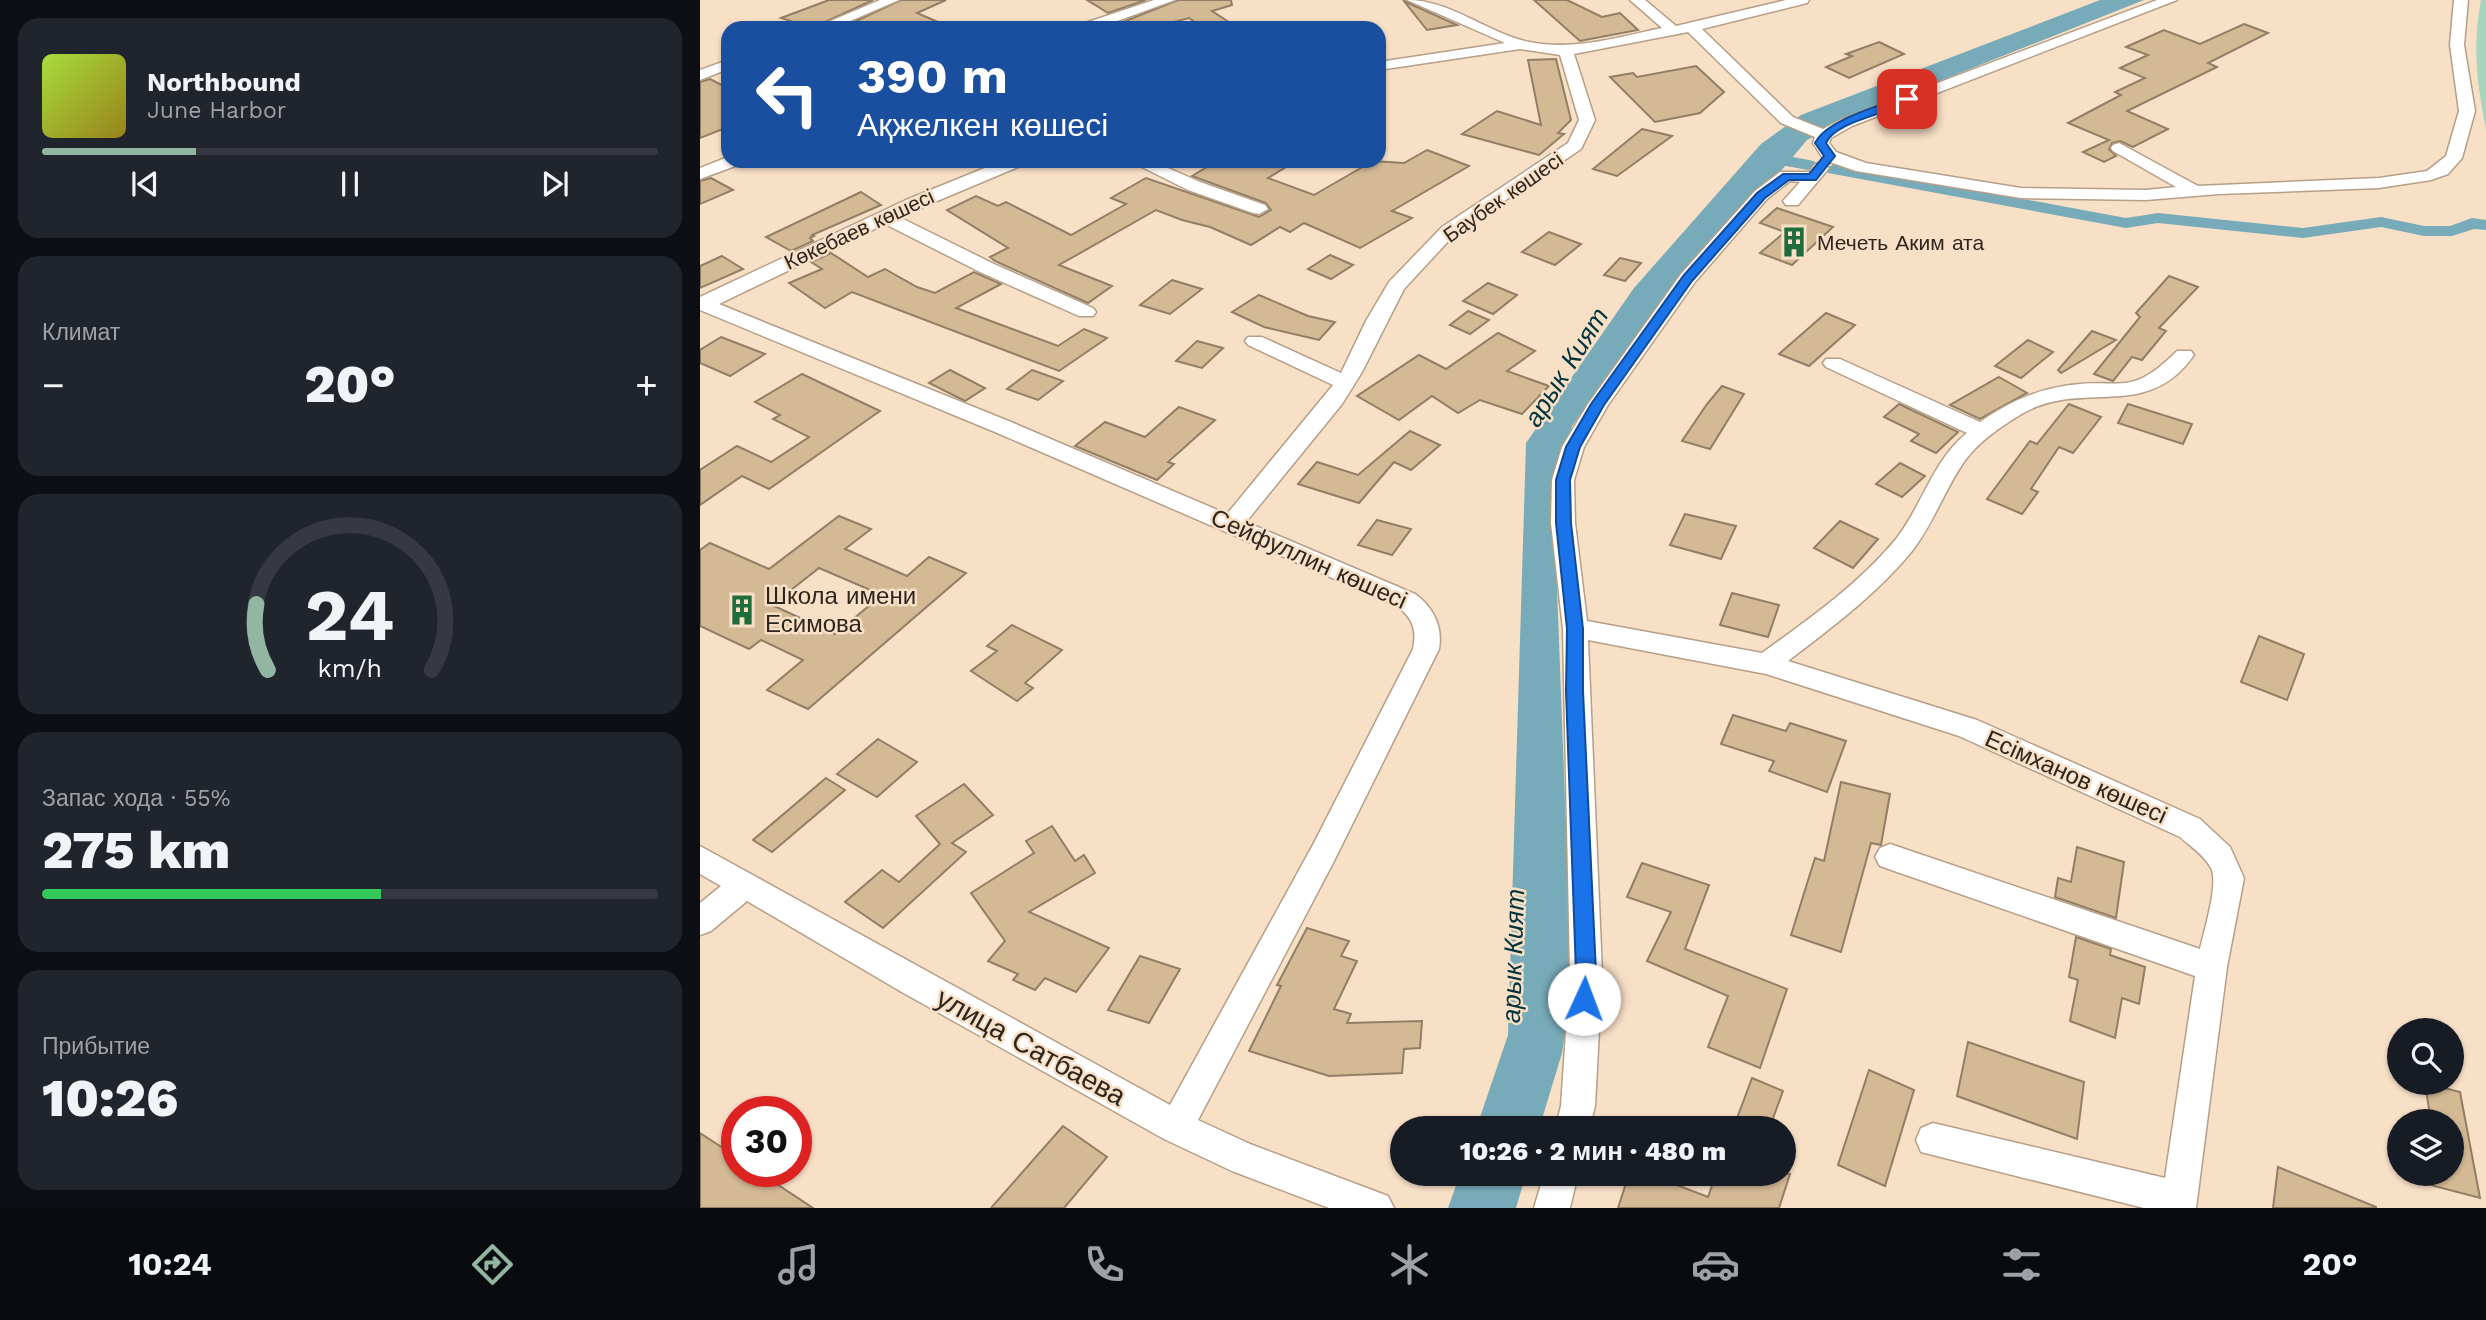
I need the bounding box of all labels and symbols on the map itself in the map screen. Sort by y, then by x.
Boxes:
pin [1877,69,1937,129]
street label: Баубек көшесі [1438,147,1568,247]
street label: Көкебаев көшесі [780,183,938,275]
building icon: Мечеть Аким ата [1777,225,1811,259]
place label: Мечеть Аким ата [1817,230,1984,255]
water label: арык Кият [1518,302,1614,432]
street label: Сейфуллин көшесі [1207,503,1411,615]
place label: Школа имени Есимова [765,582,916,638]
building icon: Школа имени Есимова [725,593,759,627]
street label: Есімханов көшесі [1981,724,2171,830]
water label: арык Кият [1496,888,1530,1024]
position arrow [1547,962,1621,1036]
street label: улица Сатбаева [931,981,1132,1113]
speed limit sign: 30 [721,1096,812,1187]

